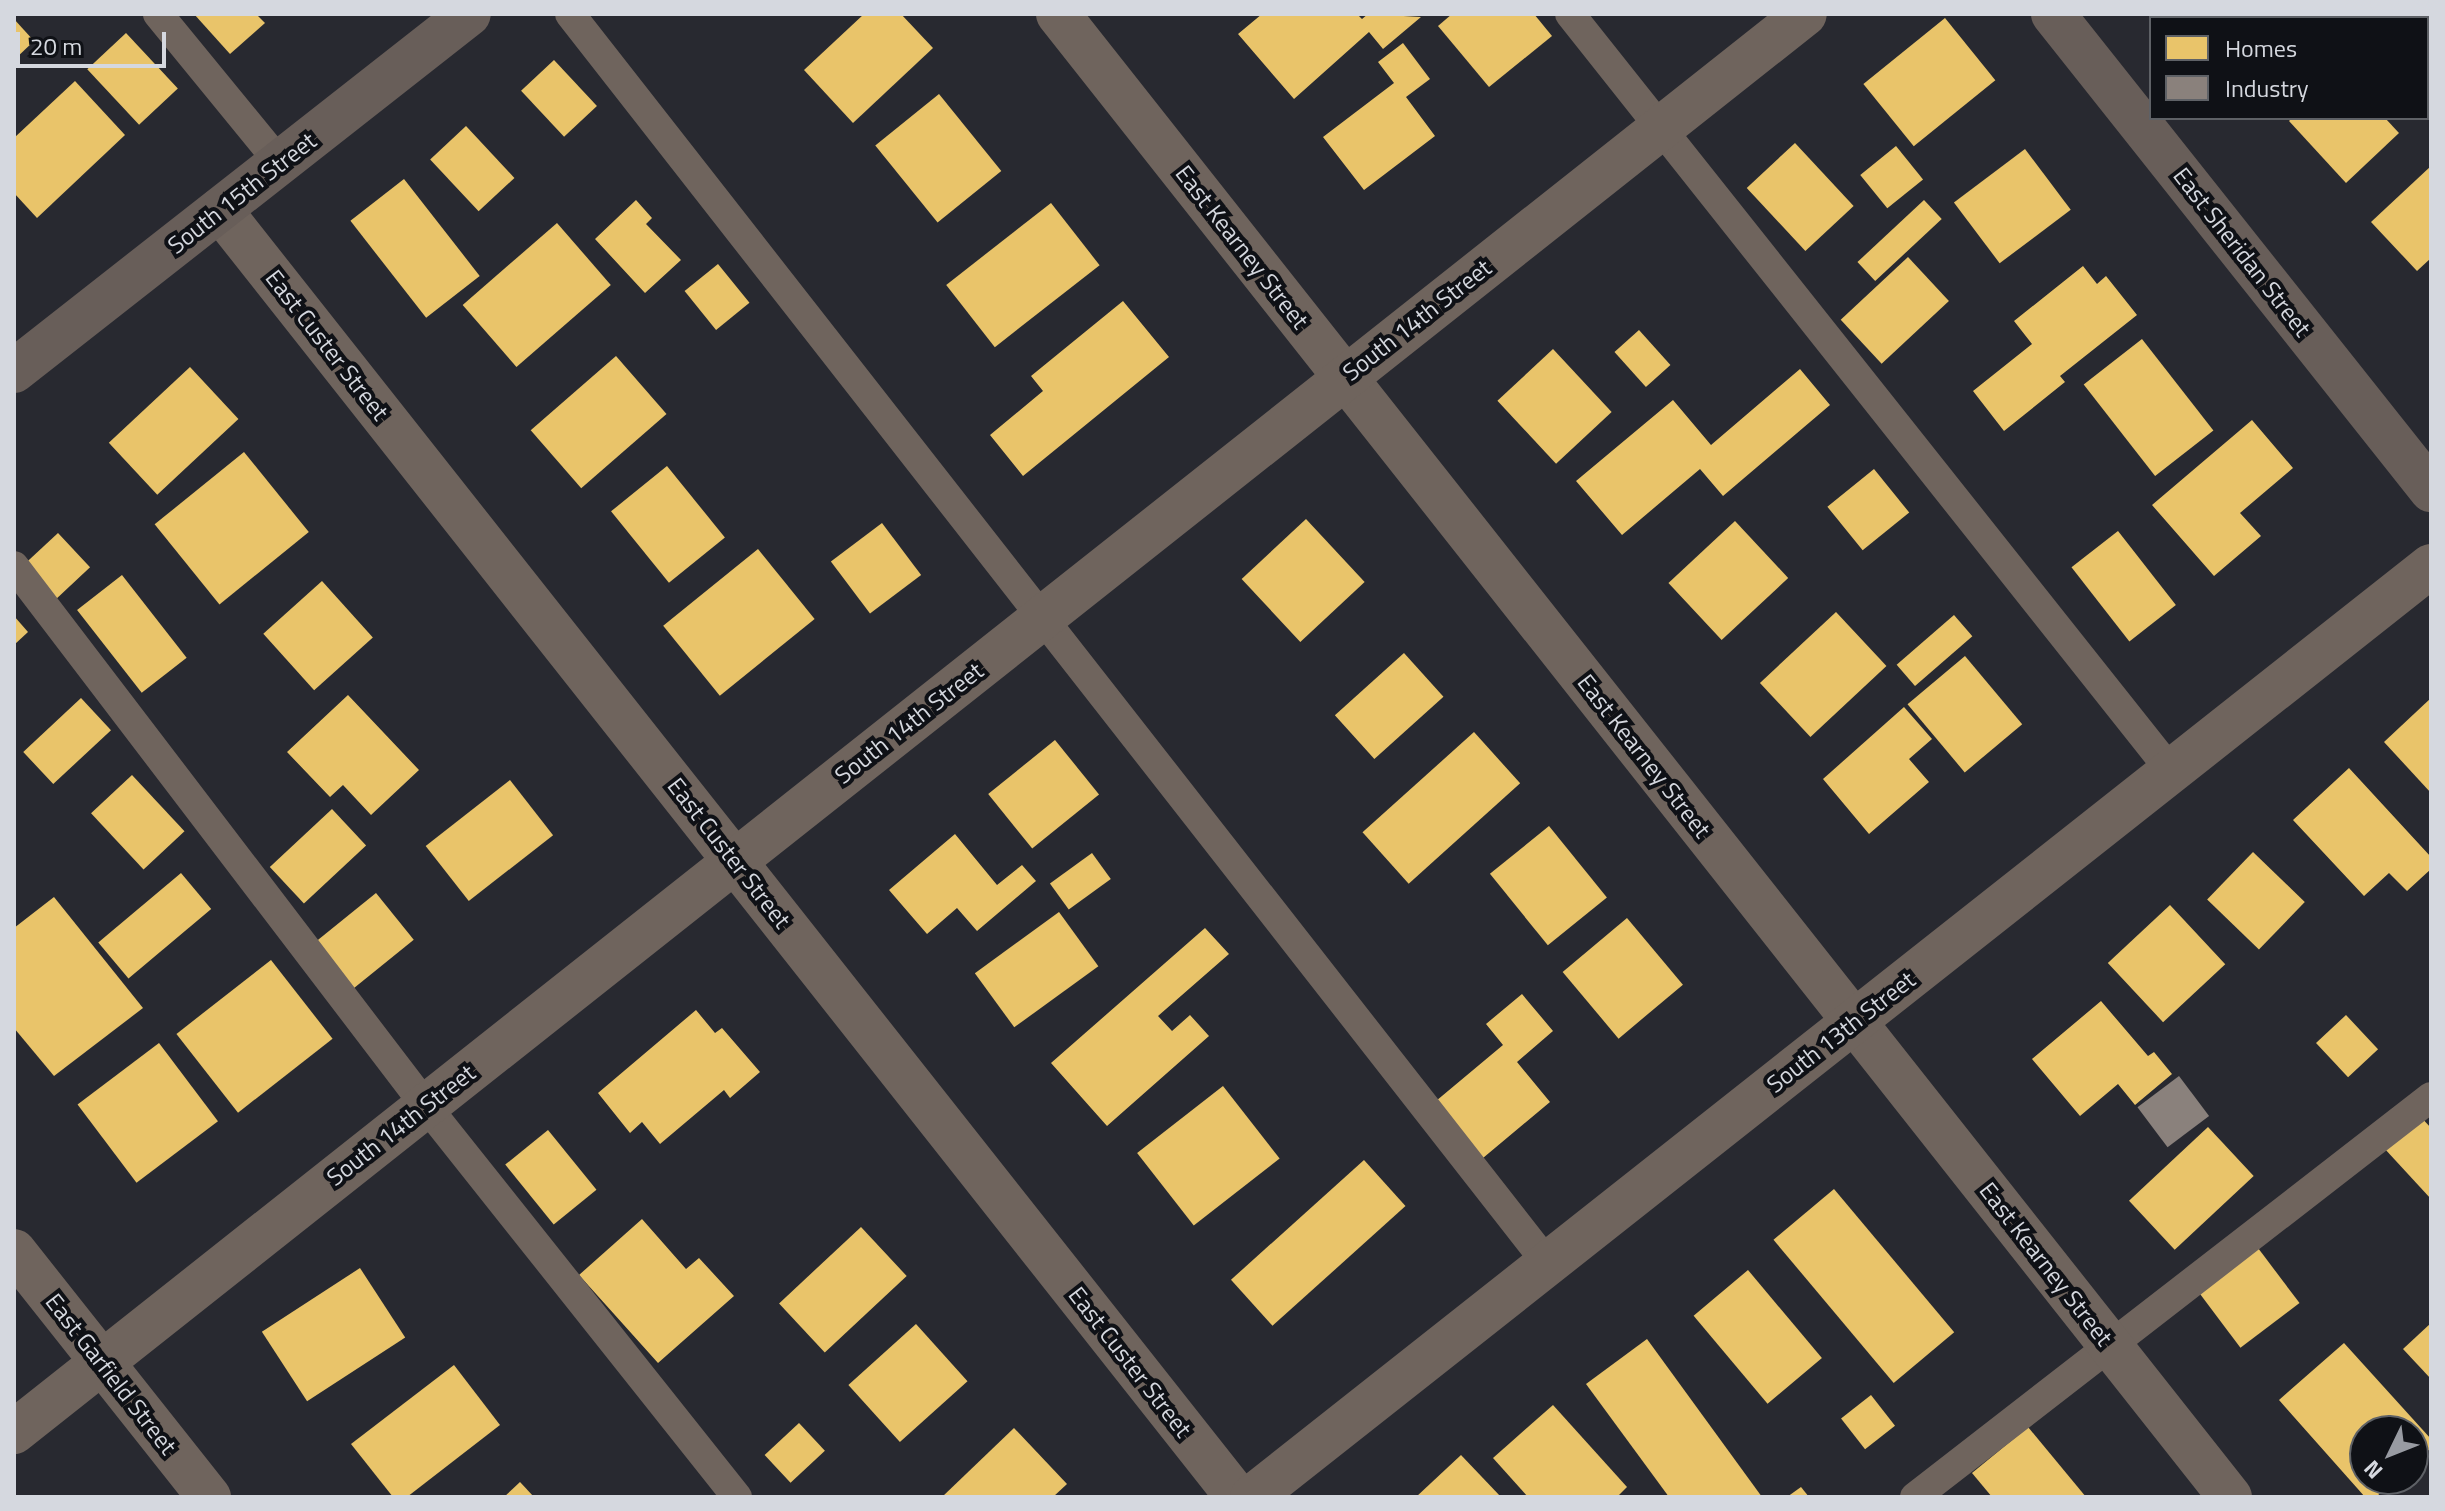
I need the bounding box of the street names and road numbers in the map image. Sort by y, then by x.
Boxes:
street label: South 15th Street [162,126,322,260]
street label: East Kearney Street [1169,160,1315,334]
street label: East Sheridan Street [2167,162,2317,342]
street label: South 14th Street [1337,253,1497,387]
street label: East Custer Street [259,264,395,426]
street label: South 14th Street [829,656,989,790]
street label: East Kearney Street [1571,669,1717,843]
street label: East Custer Street [661,772,797,934]
street label: South 13th Street [1761,965,1921,1099]
street label: South 14th Street [321,1058,481,1192]
street label: East Kearney Street [1973,1177,2119,1351]
street label: East Custer Street [1062,1281,1198,1443]
street label: East Garfield Street [39,1288,183,1460]

